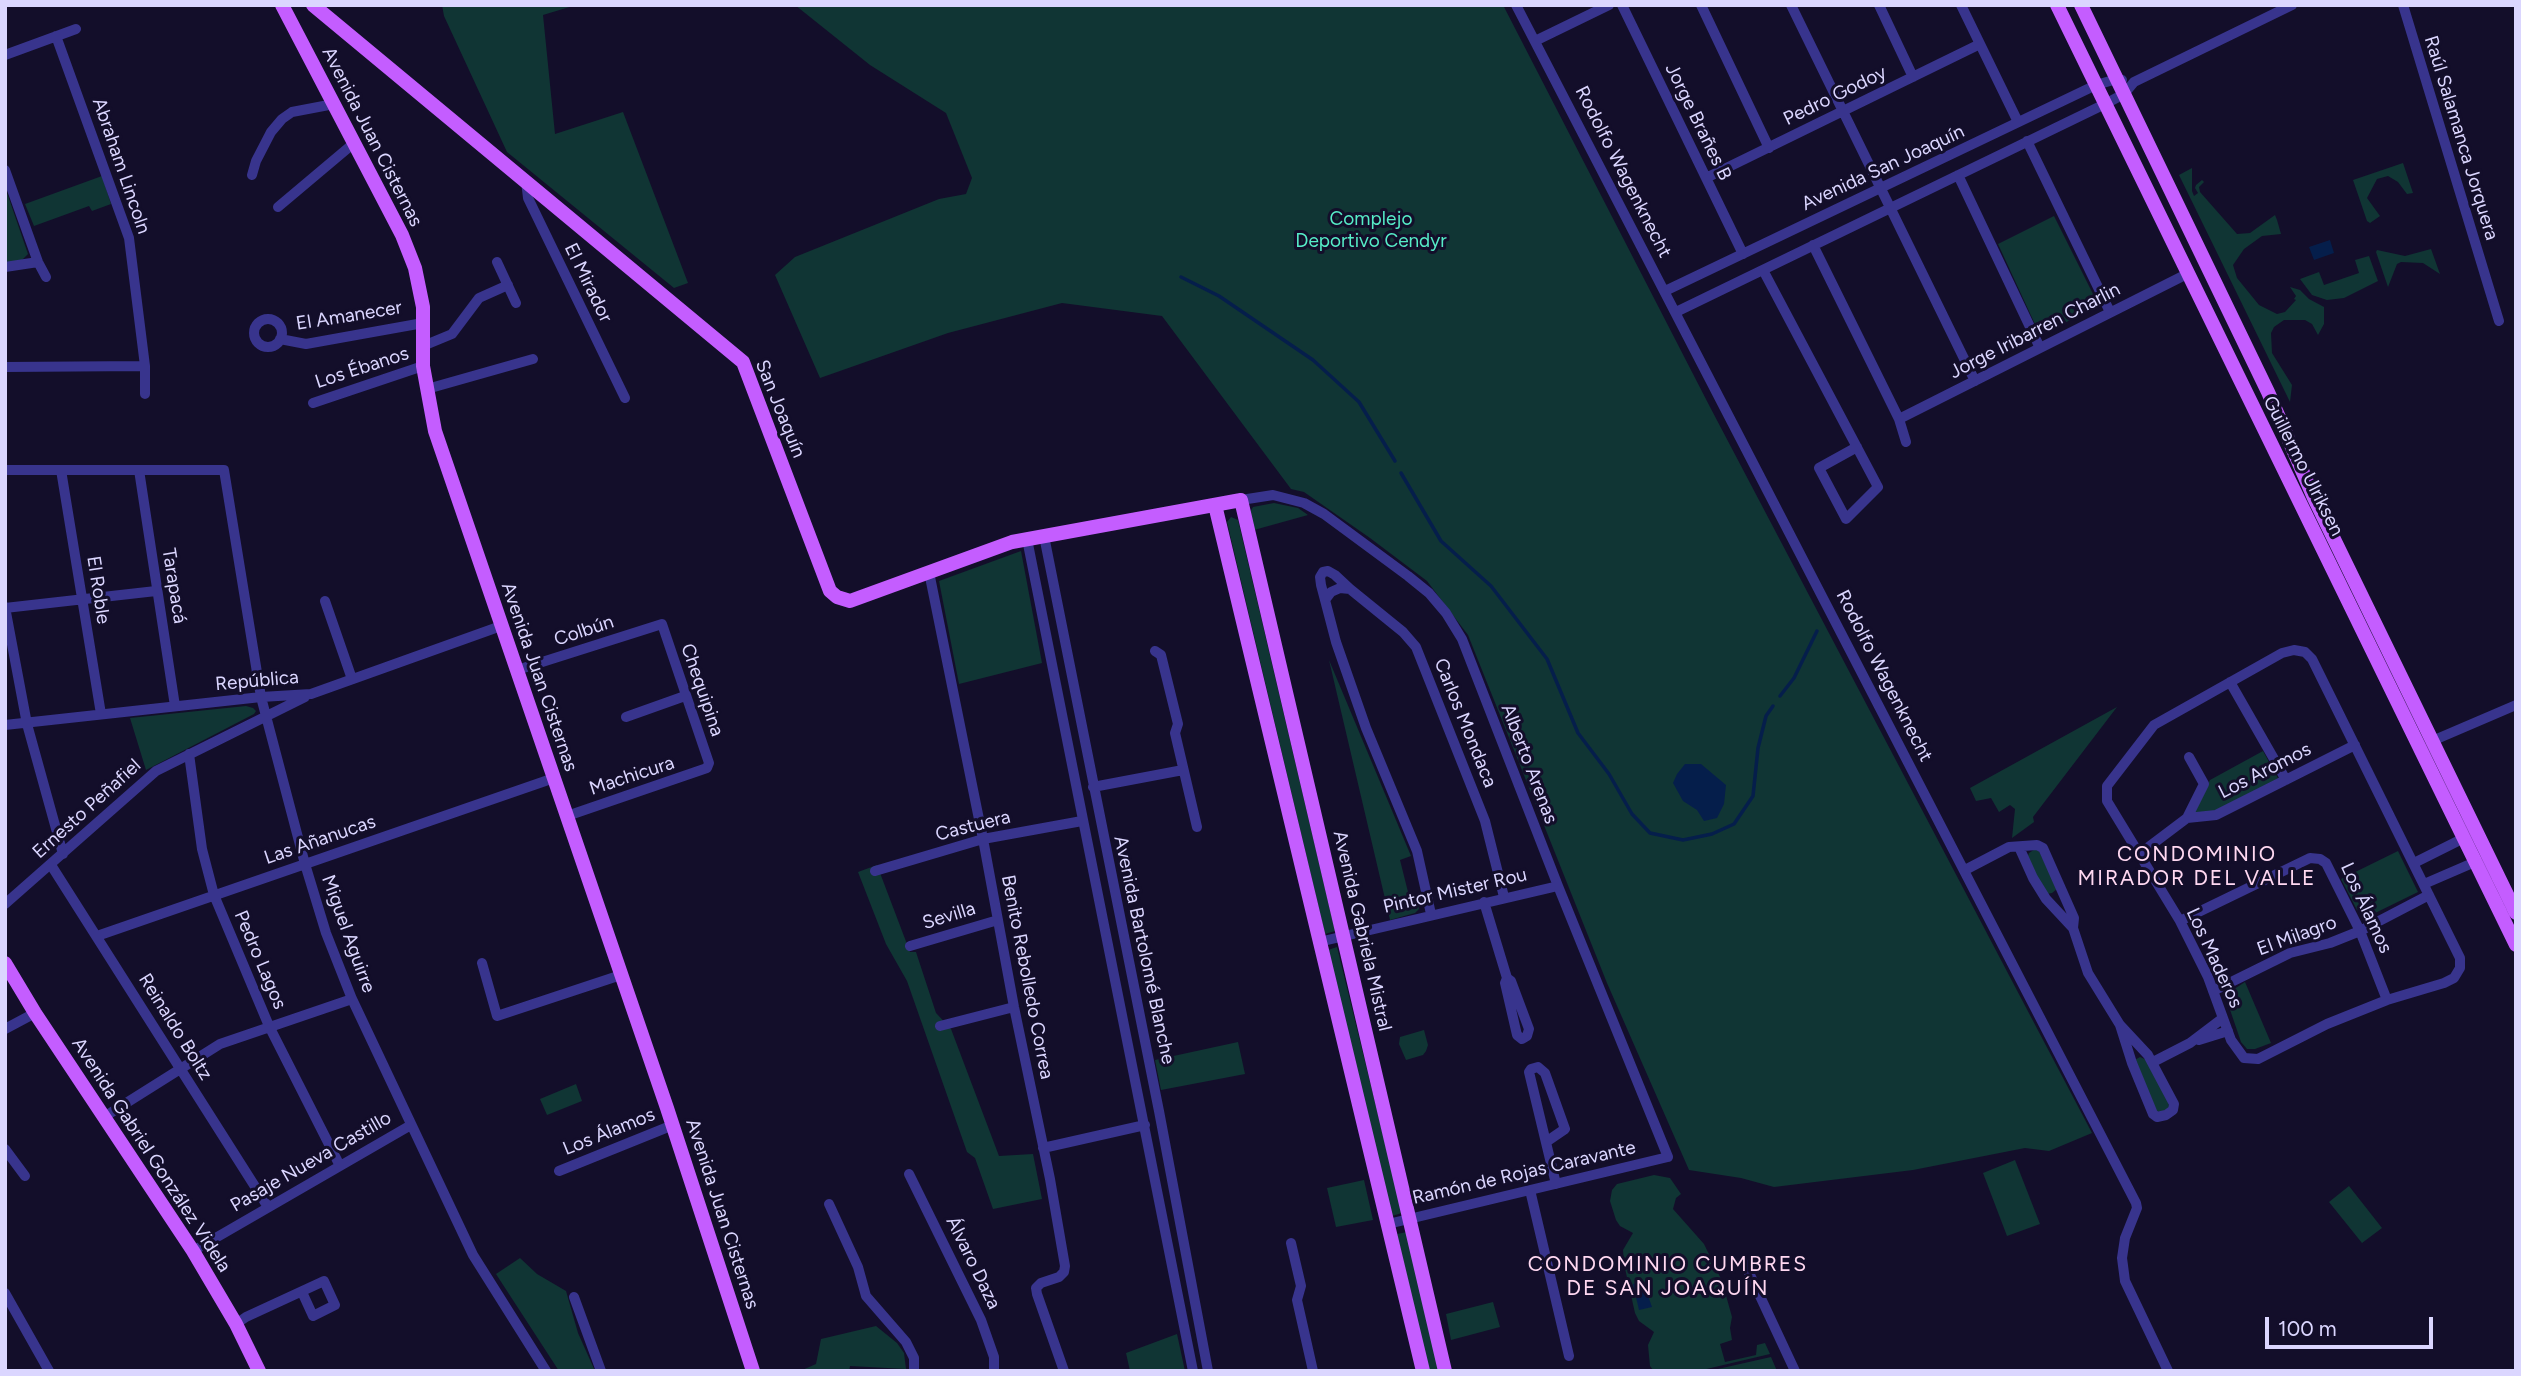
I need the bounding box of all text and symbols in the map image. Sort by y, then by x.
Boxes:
street label: Raúl Salamanca Jorquera [2419,33,2503,243]
street label: Avenida Juan Cisternas [317,43,427,231]
street label: Jorge Brañes B [1660,60,1736,184]
street label: Pedro Godoy [1780,61,1890,131]
street label: Rodolfo Wagenknecht [1570,82,1676,262]
street label: Abraham Lincoln [87,95,155,237]
street label: Avenida San Joaquín [1798,120,1968,216]
park label: Complejo Deportivo Cendyr [1295,208,1447,252]
street label: El Mirador [559,240,617,326]
street label: Jorge Iribarren Charlin [1946,278,2124,384]
street label: El Amanecer [294,296,404,336]
street label: Los Ébanos [312,342,412,394]
street label: San Joaquín [750,357,810,461]
street label: Guillermo Ulriksen [2258,392,2348,540]
street label: Tarapacá [157,547,191,625]
street label: El Roble [81,554,115,626]
street label: Avenida Juan Cisternas [496,579,582,775]
street label: Rodolfo Wagenknecht [1831,586,1937,766]
street label: Colbún [551,611,617,651]
street label: Chequipina [675,641,729,739]
street label: Carlos Mondaca [1429,655,1501,791]
street label: República [214,666,300,696]
street label: Alberto Arenas [1496,701,1562,827]
street label: Los Aromos [2215,738,2315,804]
street label: Machicura [587,752,677,800]
street label: Ernesto Peñafiel [28,754,146,864]
street label: Castuera [933,806,1013,846]
street label: Las Añanucas [261,810,379,870]
street label: Avenida Gabriela Mistral [1328,829,1396,1033]
street label: Avenida Bartolomé Blanche [1109,834,1179,1066]
district label: CONDOMINIO MIRADOR DEL VALLE [2080,842,2314,892]
street label: Los Álamos [2335,859,2397,957]
street label: Pintor Mister Rou [1381,863,1529,919]
street label: Miguel Aguirre [316,872,380,996]
street label: Benito Rebolledo Correa [996,873,1058,1081]
street label: Sevilla [920,897,978,935]
street label: Los Maderos [2181,904,2247,1012]
street label: Pedro Lagos [229,907,291,1013]
street label: El Milagro [2254,911,2340,961]
street label: Reinaldo Boltz [133,970,217,1084]
street label: Avenida Gabriel González Videla [67,1033,235,1277]
street label: Los Álamos [560,1103,658,1161]
street label: Pasaje Nueva Castillo [227,1107,395,1217]
street label: Avenida Juan Cisternas [680,1116,764,1312]
street label: Ramón de Rojas Caravante [1410,1136,1638,1210]
street label: Álvaro Daza [941,1213,1005,1313]
district label: CONDOMINIO CUMBRES DE SAN JOAQUÍN [1530,1252,1806,1302]
scale bar [2269,1302,2437,1346]
text: 100 m [2278,1316,2337,1341]

